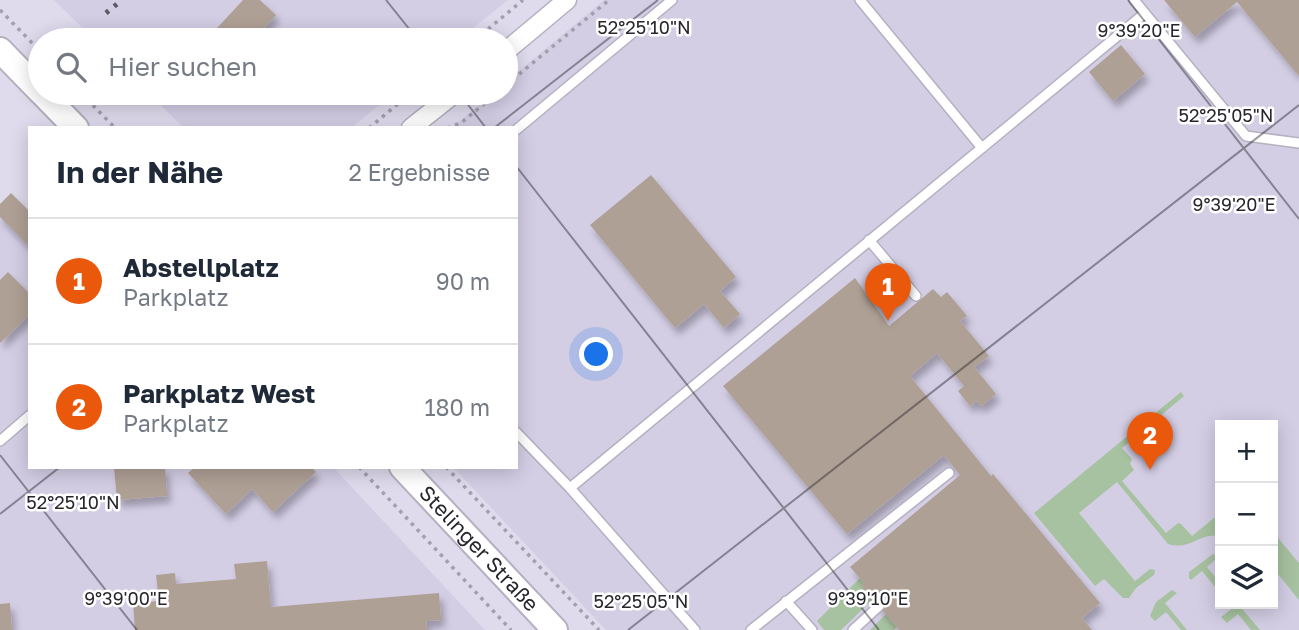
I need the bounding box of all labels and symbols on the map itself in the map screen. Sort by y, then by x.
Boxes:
text: 52°25'10"N [597,16,691,38]
text: 9°39'20"E [1098,19,1180,41]
text: 52°25'05"N [1178,104,1274,126]
text: 9°39'20"E [1193,193,1275,215]
pin: 1 [865,263,911,321]
your location [579,337,613,371]
pin: 2 [1127,412,1173,470]
street label: Stelinger Straße [414,480,545,616]
text: 52°25'10"N [26,491,120,513]
text: 9°39'00"E [84,587,168,609]
text: 9°39'10"E [827,587,909,609]
text: 52°25'05"N [593,590,689,612]

